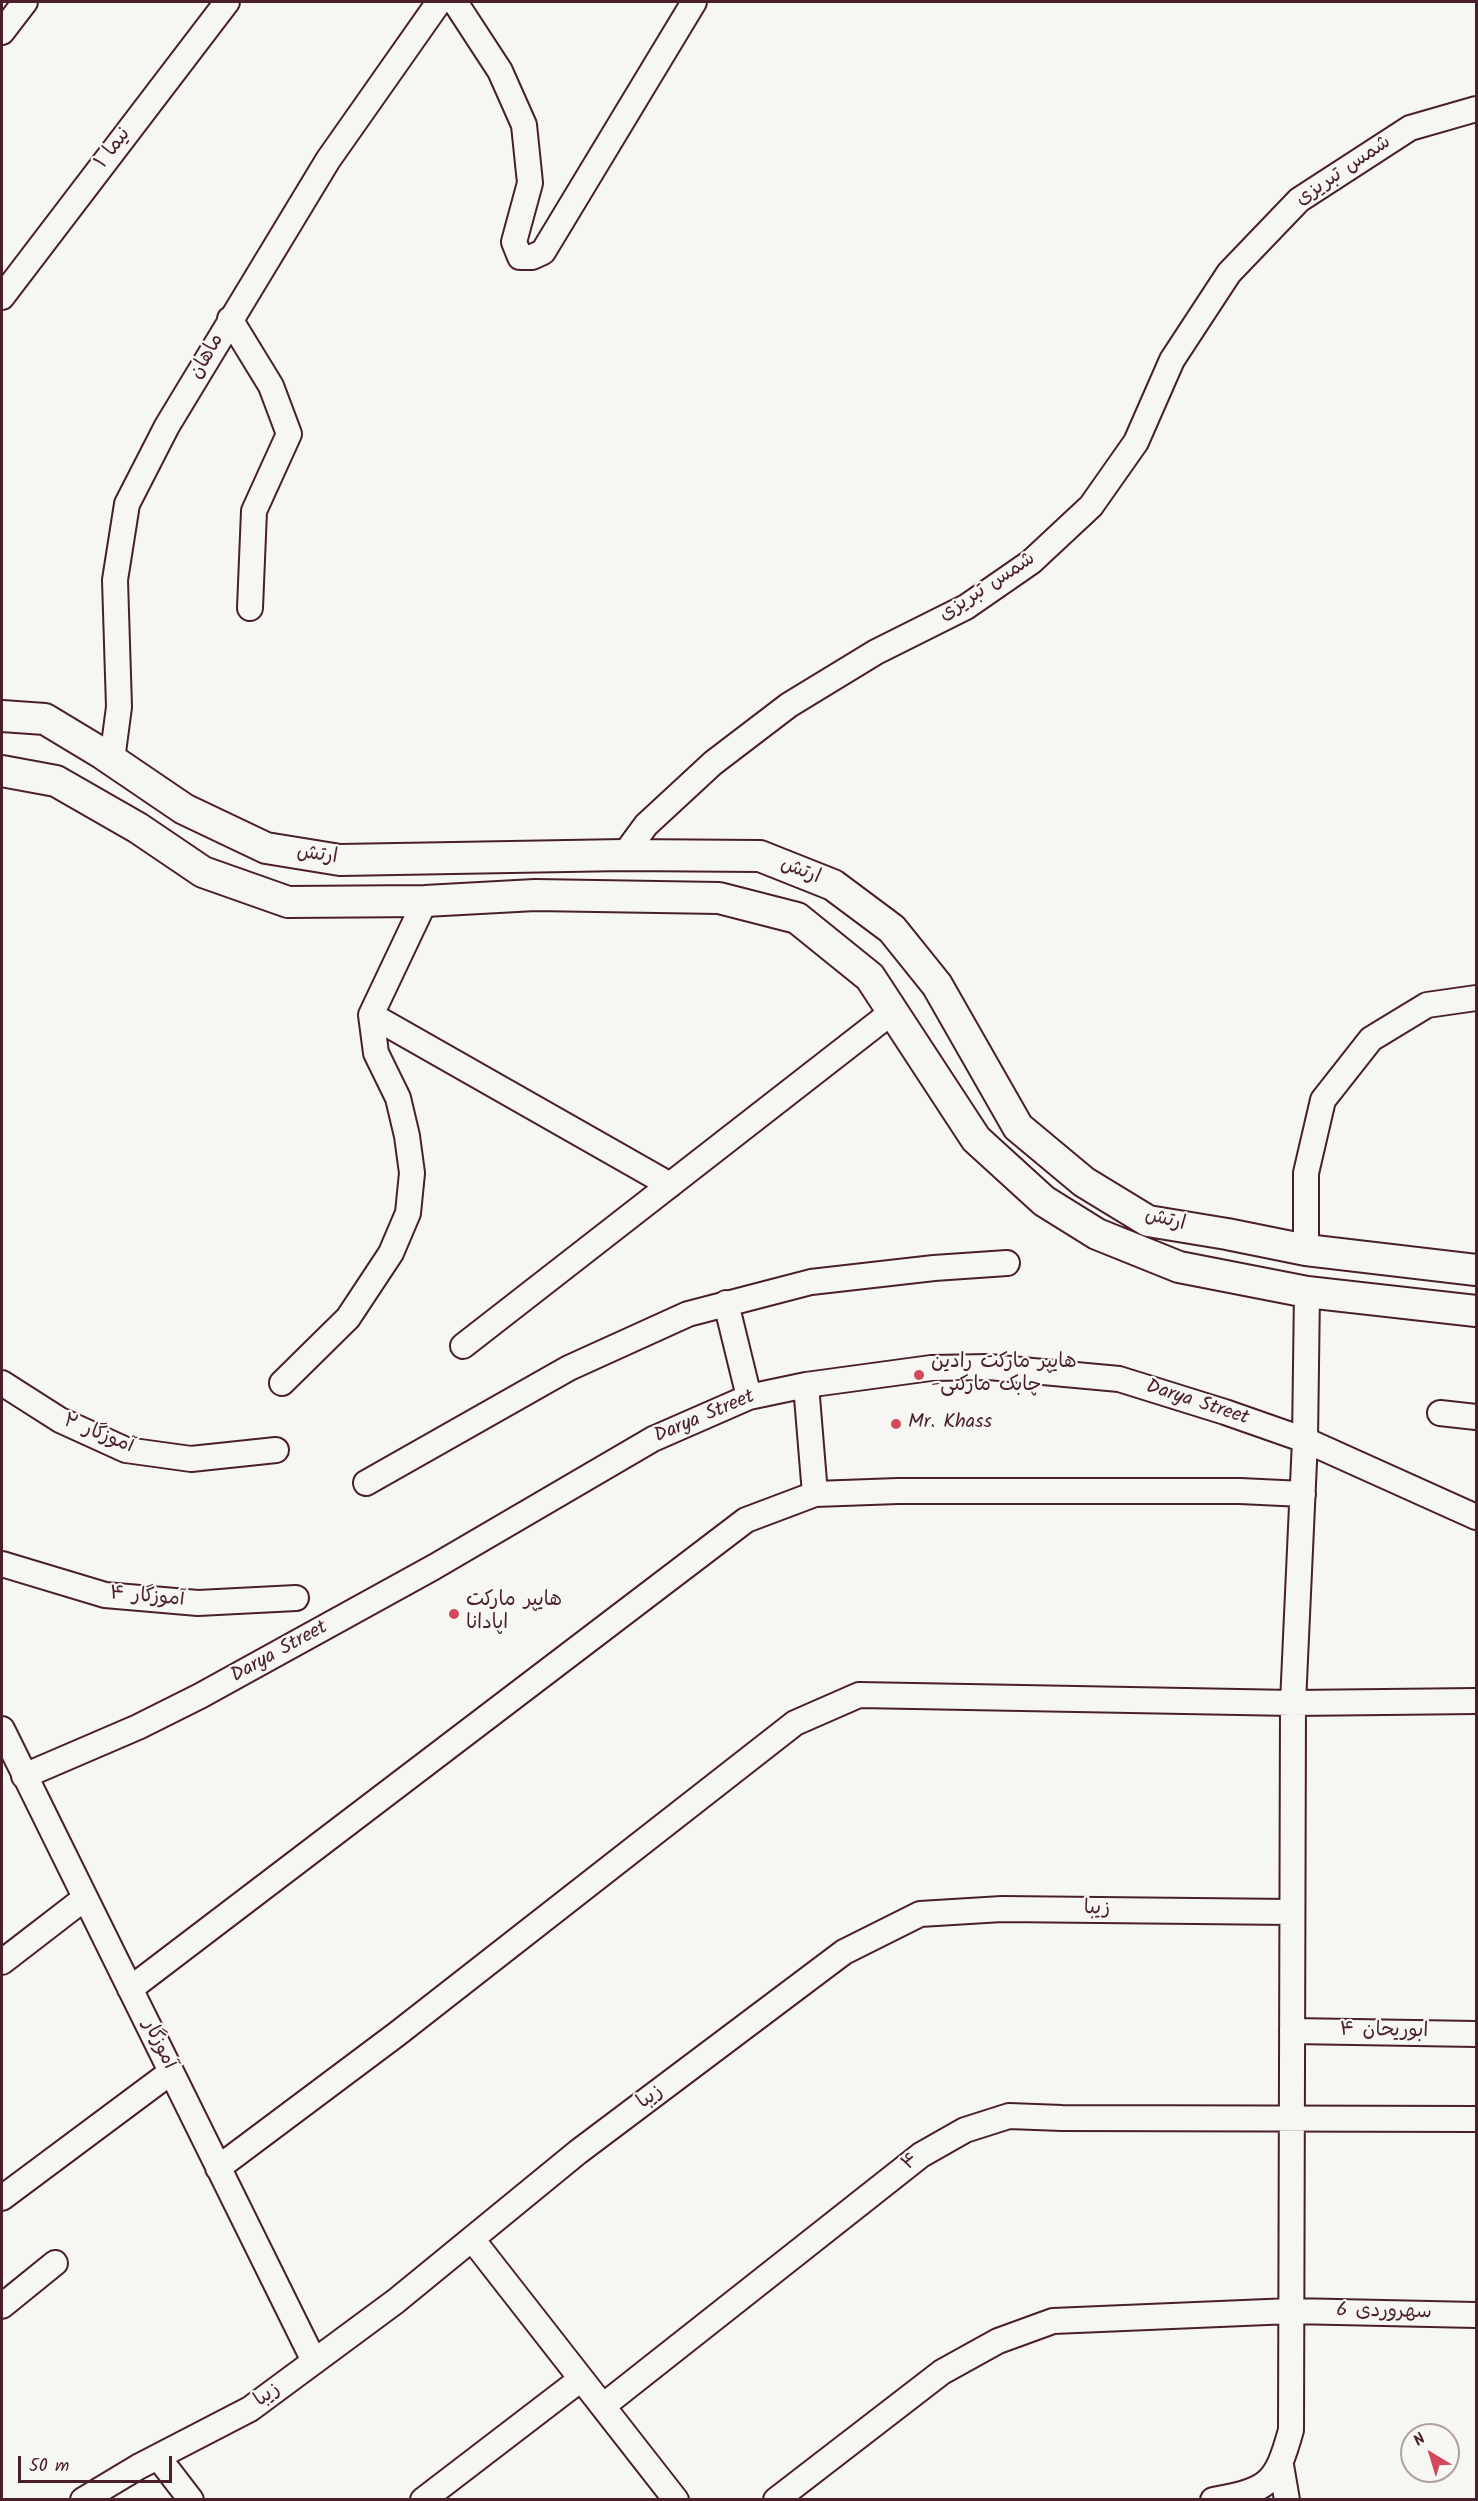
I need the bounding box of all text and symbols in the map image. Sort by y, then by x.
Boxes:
street label: نیما ۱ [91,124,137,174]
street label: شمس تبریزی [1292,131,1396,213]
street label: ماهان [186,330,230,384]
street label: شمس تبریزی [935,548,1041,628]
street label: ارتش [295,841,339,871]
street label: ارتش [777,853,823,891]
street label: ارتش [1142,1204,1188,1238]
place label: هایپر مارکت رادین -چابک مارکتی [931,1352,1076,1399]
marker: هایپر مارکت رادین -چابک مارکتی [912,1368,926,1382]
street label: Darya Street [1143,1376,1251,1432]
street label: Darya Street [651,1386,759,1450]
street label: آموزگار ۲ [59,1410,137,1460]
place label: Mr. Khass [908,1412,992,1436]
marker: Mr. Khass [889,1417,903,1431]
street label: آموزگار ۴ [108,1583,186,1613]
place label: هایپر مارکت اپادانا [466,1590,562,1637]
marker: هایپر مارکت اپادانا [447,1607,461,1621]
street label: Darya Street [228,1617,332,1689]
street label: زیبا [1084,1898,1110,1922]
street label: آموزگار [136,2016,180,2074]
street label: ابوریحان ۴ [1339,2019,1429,2045]
street label: زیبا [633,2081,669,2115]
street label: ۴ [898,2149,924,2177]
street label: سهروردی 6 [1336,2300,1432,2326]
street label: زیبا [250,2379,286,2413]
north arrow [1400,2423,1460,2483]
text: N [1408,2427,1432,2453]
scale bar [21,2444,176,2482]
text: 50 m [29,2452,69,2481]

